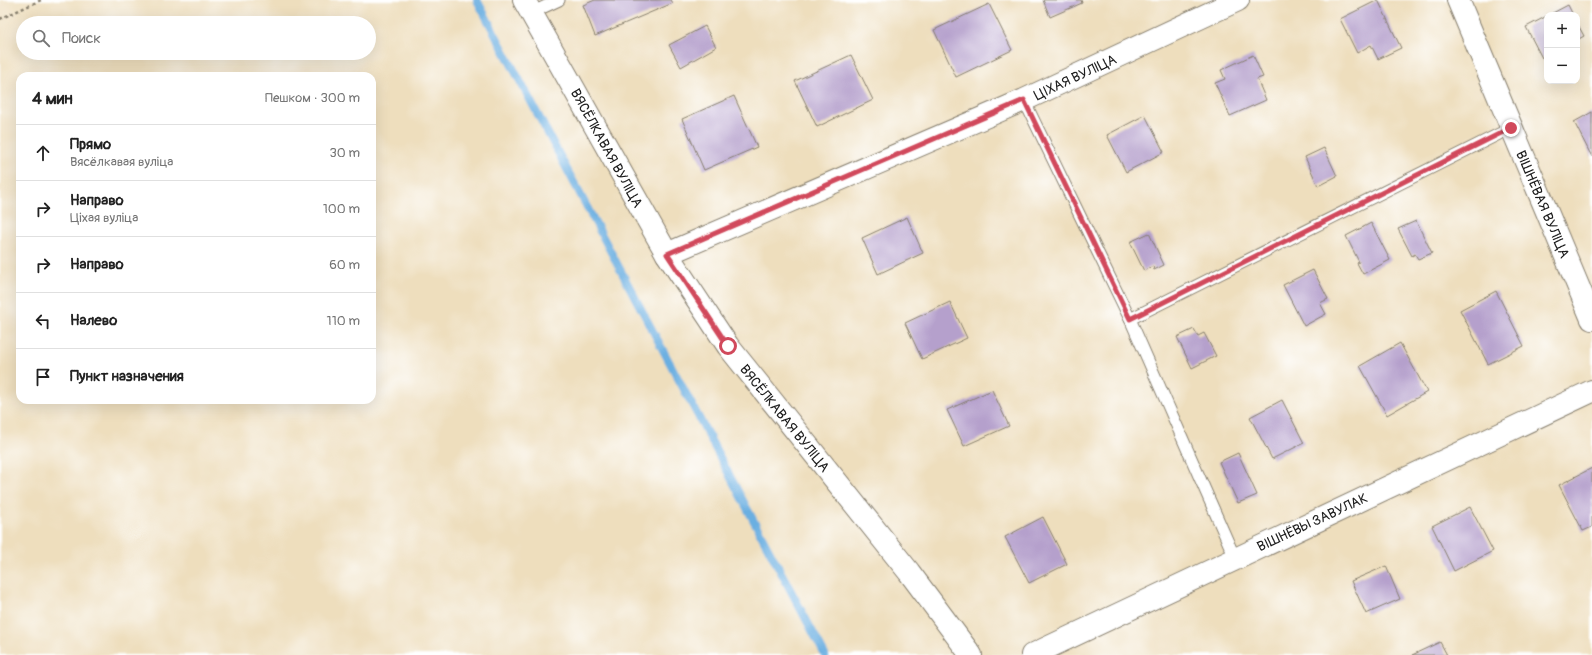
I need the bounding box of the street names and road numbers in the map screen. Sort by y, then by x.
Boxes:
street label: ЦІХАЯ ВУЛІЦА [1031,51,1119,104]
street label: ВЯСЁЛКАВАЯ ВУЛІЦА [567,86,646,211]
street label: ВІШНЁВАЯ ВУЛІЦА [1512,148,1573,261]
street label: ВЯСЁЛКАВАЯ ВУЛІЦА [736,361,833,475]
street label: ВІШНЁВЫ ЗАВУЛАК [1254,489,1370,555]

